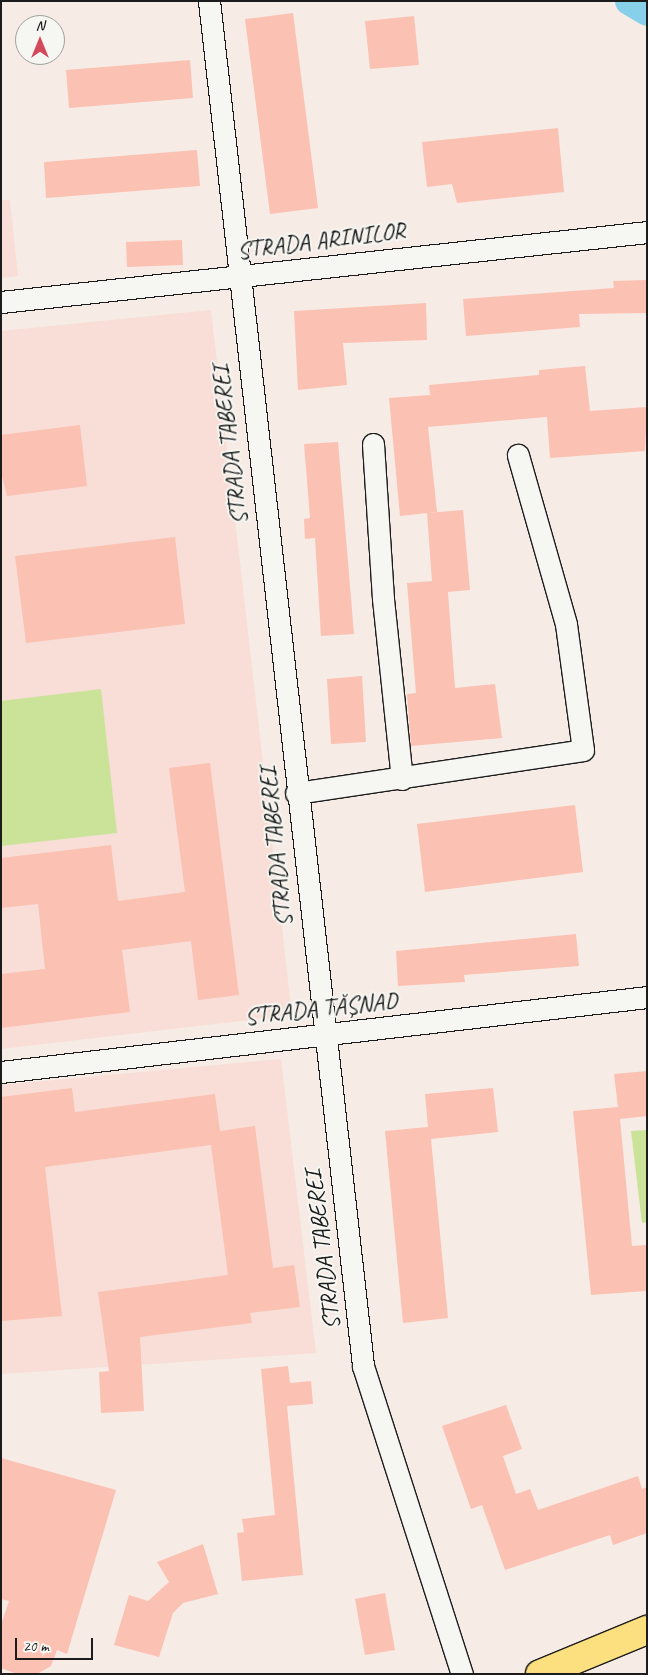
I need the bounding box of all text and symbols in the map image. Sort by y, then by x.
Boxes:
north arrow [15,15,65,65]
text: N [36,17,44,34]
street label: STRADA ARINILOR [234,216,408,266]
street label: STRADA TABEREI [206,364,254,526]
street label: STRADA TABEREI [253,767,299,927]
street label: STRADA TĂȘNAD [243,987,399,1031]
street label: STRADA TABEREI [299,1169,347,1331]
scale bar [18,1628,95,1660]
text: 20 m [23,1637,49,1656]

